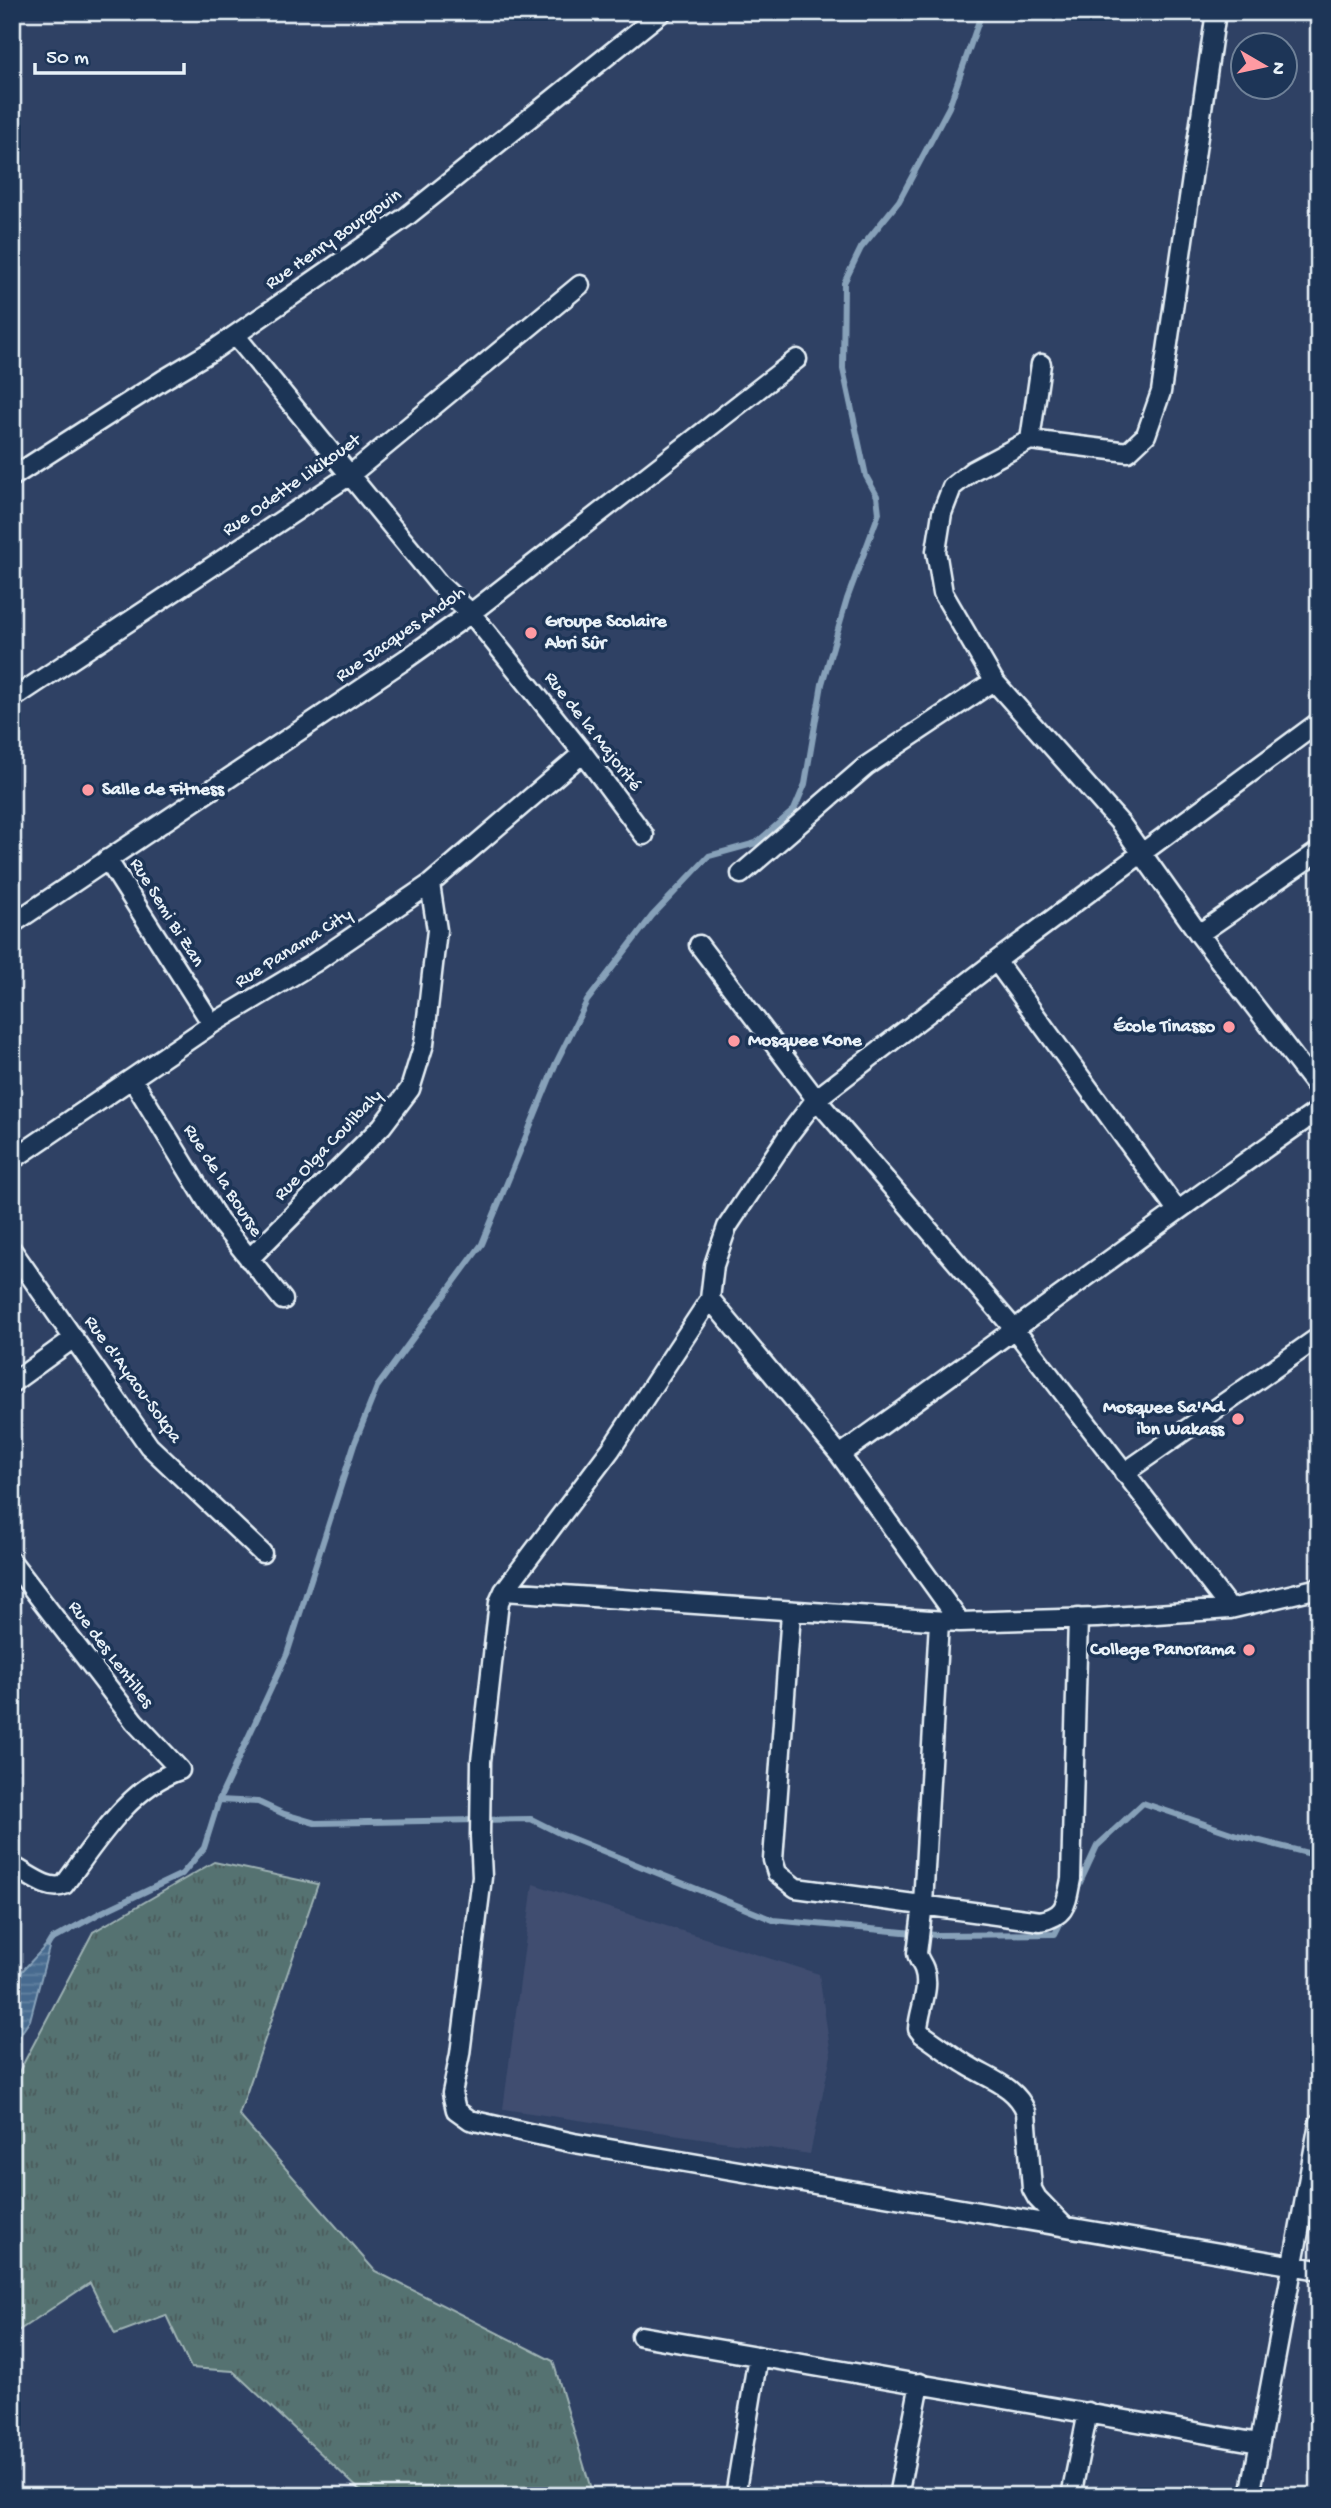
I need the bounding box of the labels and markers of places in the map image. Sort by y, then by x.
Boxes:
place label: Groupe Scolaire Abri Sûr [544,611,668,656]
marker: Groupe Scolaire Abri Sûr [523,625,539,641]
place label: Salle de Fitness [102,779,225,802]
marker: Salle de Fitness [80,782,96,798]
place label: École Tinasso [1113,1016,1215,1039]
marker: École Tinasso [1221,1019,1237,1035]
place label: Mosquee Kone [748,1030,863,1053]
marker: Mosquee Kone [726,1033,742,1049]
place label: Mosquee Sa'Ad ibn Wakass [1103,1397,1226,1442]
marker: Mosquee Sa'Ad ibn Wakass [1230,1411,1246,1427]
place label: College Panorama [1089,1639,1236,1662]
marker: College Panorama [1241,1642,1257,1658]

